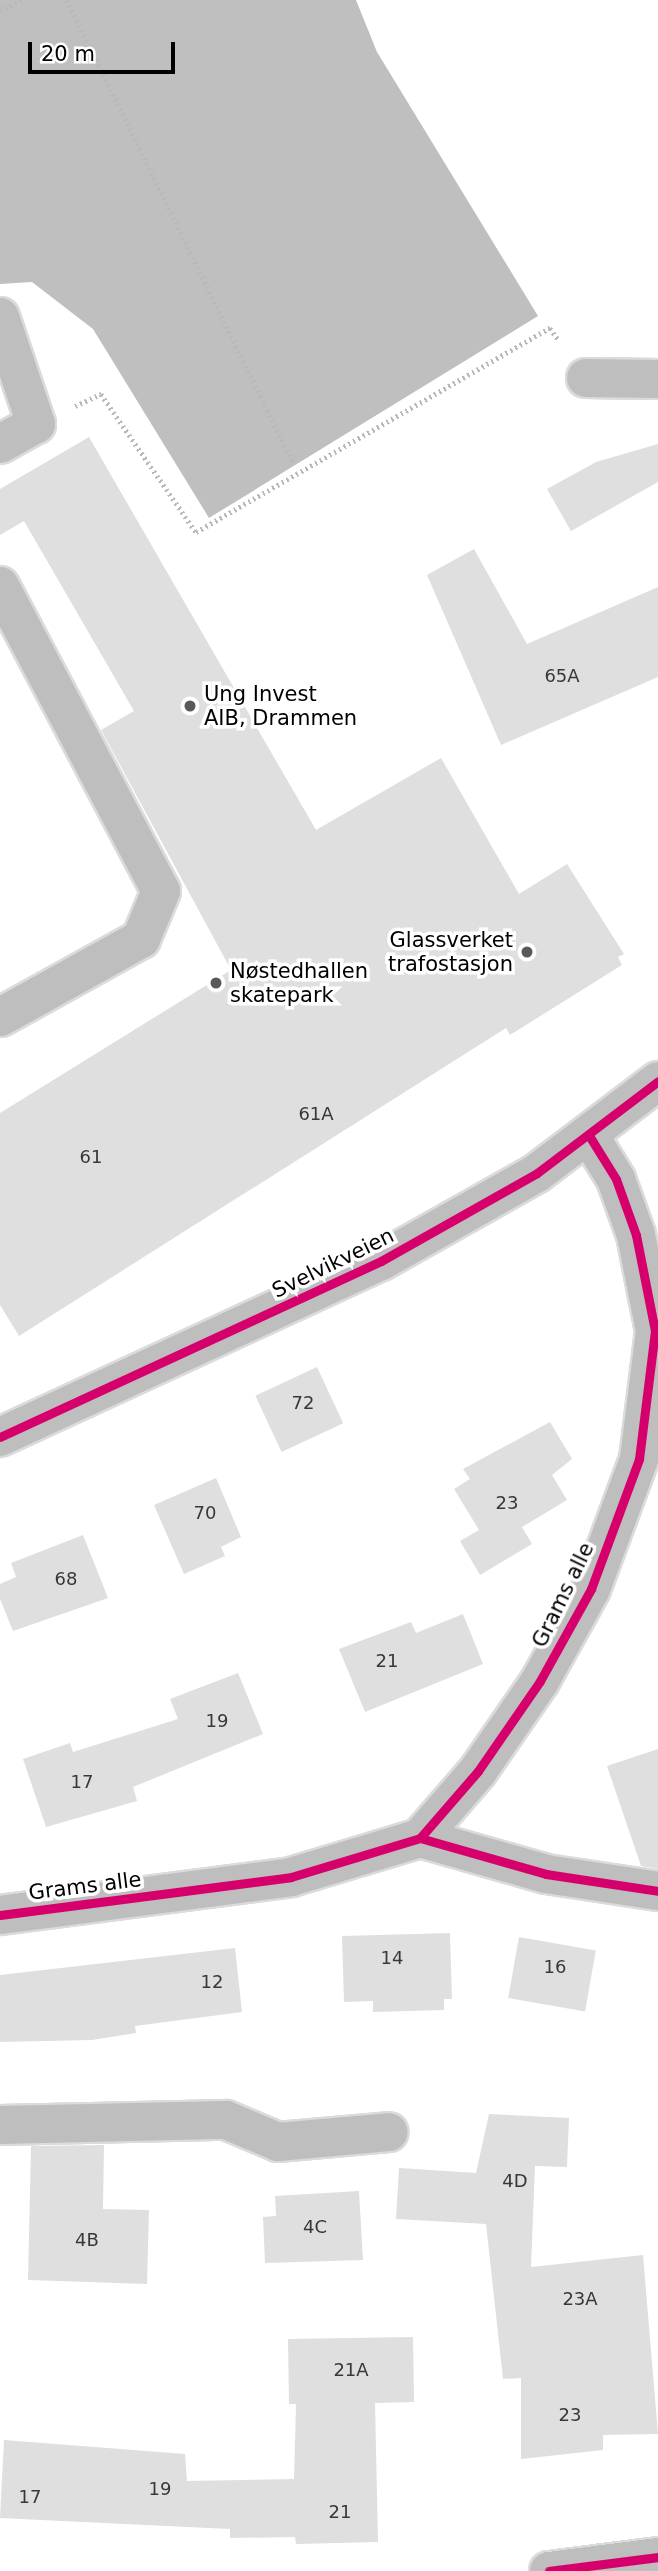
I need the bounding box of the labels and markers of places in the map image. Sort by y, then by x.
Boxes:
place label: Ung Invest AIB, Drammen [204,681,357,731]
marker: Ung Invest AIB, Drammen [182,698,198,714]
place label: Glassverket trafostasjon [388,927,513,977]
marker: Glassverket trafostasjon [519,944,535,960]
place label: Nøstedhallen skatepark [230,958,368,1008]
marker: Nøstedhallen skatepark [208,975,224,991]

